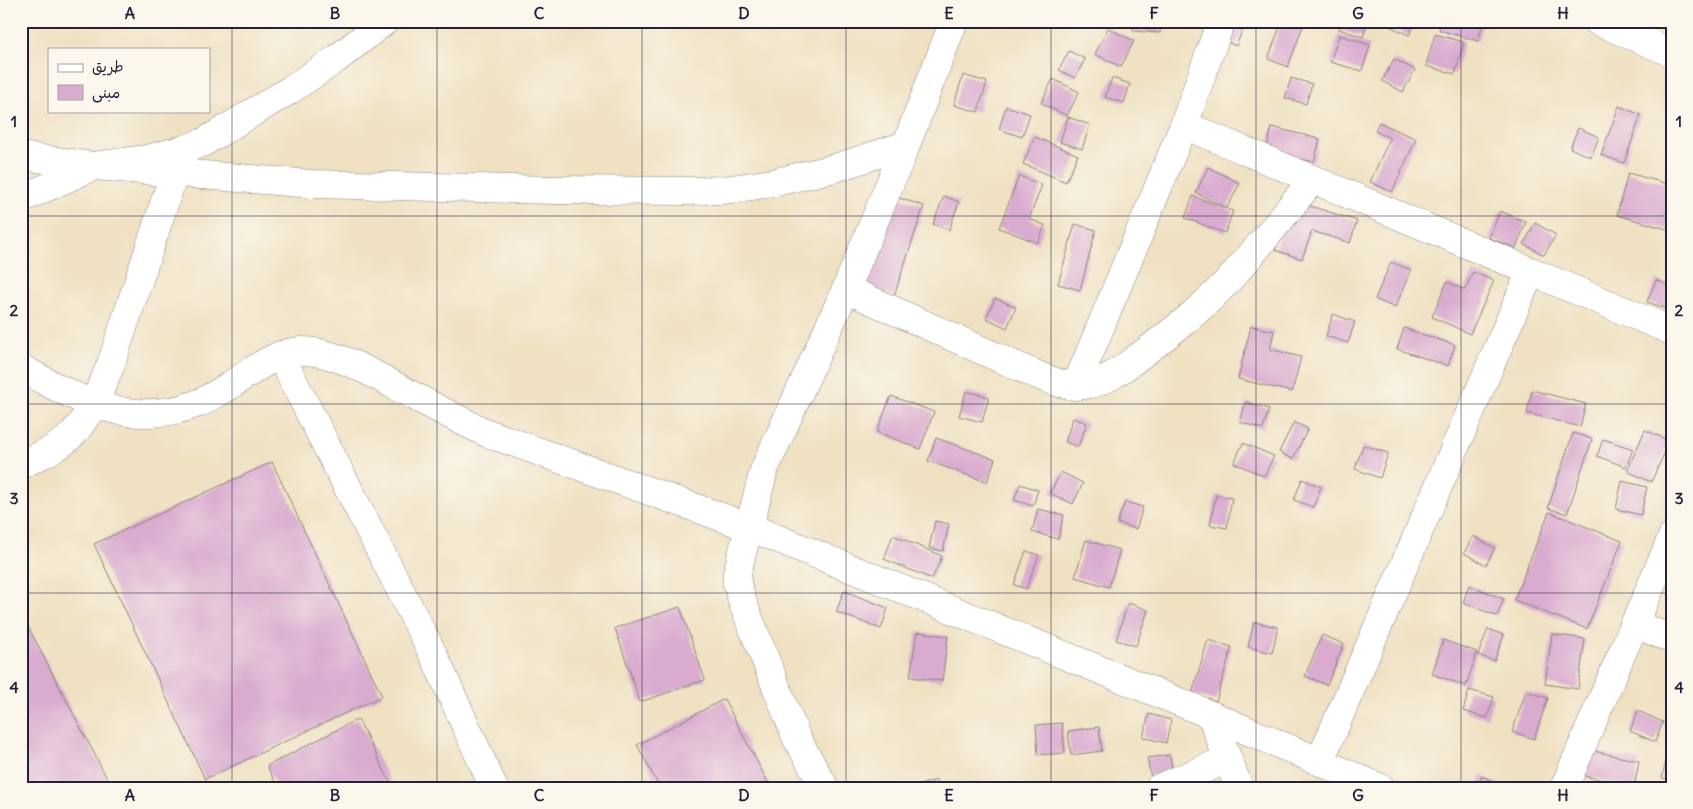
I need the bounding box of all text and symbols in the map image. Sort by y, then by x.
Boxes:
text: A [125,3,135,23]
text: B [330,3,341,23]
text: C [534,3,545,23]
text: D [738,3,750,23]
text: E [944,3,954,23]
text: F [1149,3,1159,23]
text: G [1352,3,1364,23]
text: H [1557,3,1569,23]
legend [48,48,210,112]
text: طريق [92,57,124,76]
text: مبنى [92,83,120,103]
text: 1 [11,111,17,131]
text: 1 [1676,111,1682,131]
text: 2 [10,300,19,320]
text: 2 [1675,300,1684,320]
text: 3 [9,488,19,508]
text: 3 [1674,488,1684,508]
text: 4 [9,677,19,697]
text: 4 [1674,677,1684,697]
text: A [125,785,135,805]
text: B [330,785,341,805]
text: C [534,785,545,805]
text: D [738,785,750,805]
text: E [944,785,954,805]
text: F [1149,785,1159,805]
text: G [1352,785,1364,805]
text: H [1557,785,1569,805]

